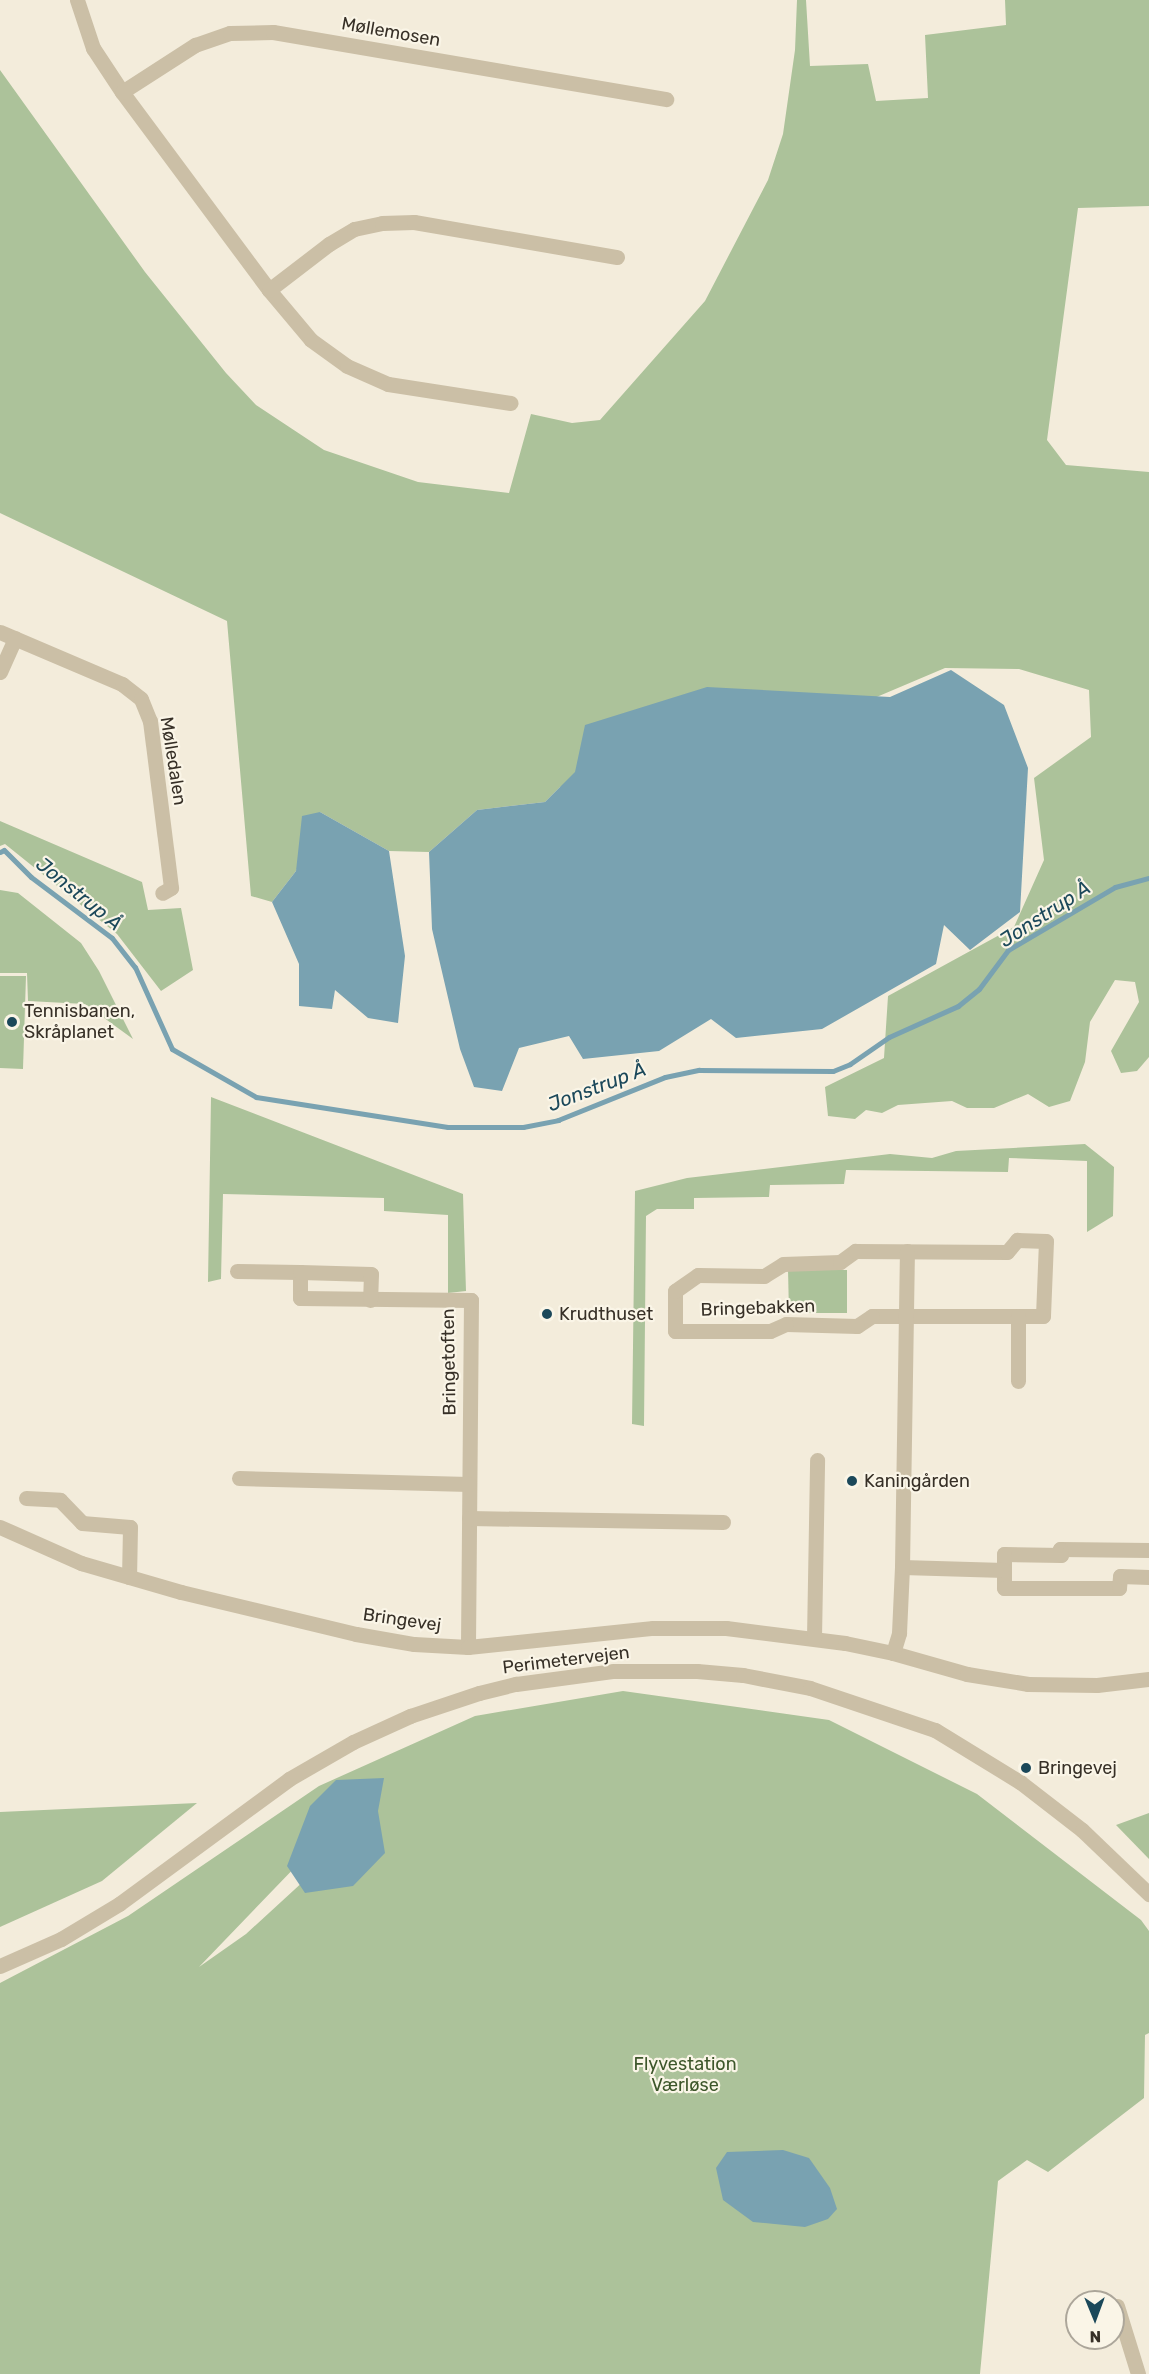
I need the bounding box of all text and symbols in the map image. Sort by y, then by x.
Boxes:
street label: Møllemosen [340,13,442,51]
street label: Mølledalen [155,715,191,807]
water label: Jonstrup Å [31,852,127,936]
water label: Jonstrup Å [995,876,1095,952]
place label: Tennisbanen, Skråplanet [24,1001,135,1044]
marker: Tennisbanen, Skråplanet [5,1015,19,1029]
water label: Jonstrup Å [544,1057,650,1117]
street label: Bringebakken [700,1295,816,1321]
place label: Krudthuset [559,1303,653,1325]
marker: Krudthuset [540,1307,554,1321]
street label: Bringetoften [437,1308,461,1416]
place label: Kaningården [864,1470,970,1492]
marker: Kaningården [845,1474,859,1488]
street label: Bringevej [361,1604,443,1636]
street label: Perimetervejen [501,1641,631,1679]
place label: Bringevej [1038,1757,1117,1779]
marker: Bringevej [1019,1761,1033,1775]
park label: Flyvestation Værløse [633,2054,737,2096]
north arrow [1065,2290,1125,2350]
text: N [1089,2327,1101,2346]

